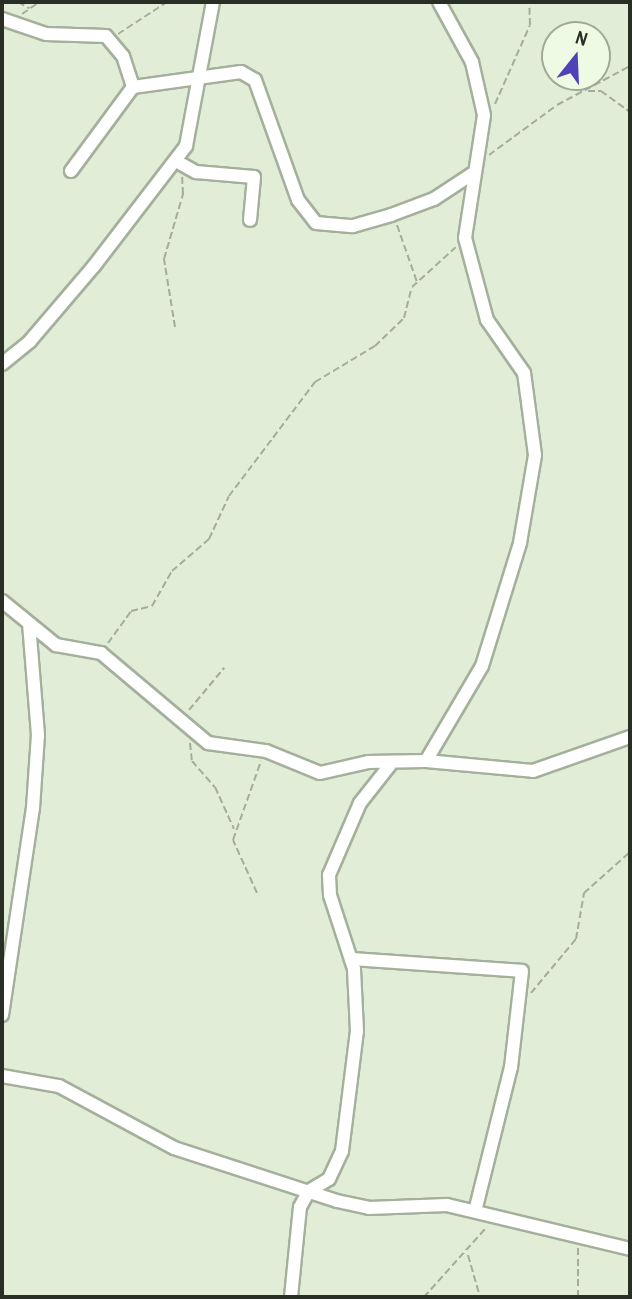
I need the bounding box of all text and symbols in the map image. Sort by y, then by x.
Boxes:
north arrow [541,21,611,91]
text: N [573,24,591,52]

